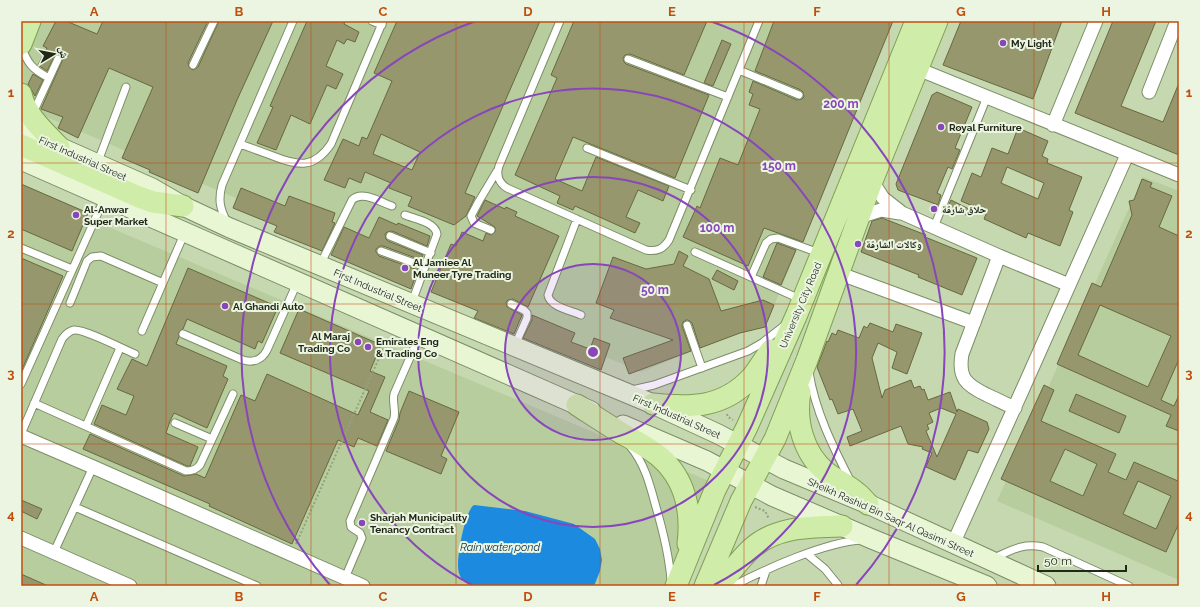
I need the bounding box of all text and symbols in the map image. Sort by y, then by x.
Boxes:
text: A [90,4,99,19]
text: B [235,4,244,19]
text: C [379,4,388,19]
text: D [523,4,533,19]
text: E [668,4,676,19]
text: F [813,4,821,19]
text: G [956,4,966,19]
text: H [1101,4,1111,19]
north arrow [34,34,74,74]
marker: My Light [998,38,1008,48]
place label: My Light [1011,38,1052,49]
text: ش [55,45,71,60]
text: 1 [8,85,15,100]
text: 1 [1186,85,1193,100]
text: 200 m [823,97,859,111]
marker: Royal Furniture [936,122,946,132]
place label: Royal Furniture [949,122,1022,133]
street label: First Industrial Street [37,134,129,183]
text: 150 m [762,159,796,173]
place label: Al-Anwar Super Market [84,204,148,227]
marker: حلاق شارقة [929,204,939,214]
place label: حلاق شارقة [942,204,987,216]
marker: Al-Anwar Super Market [71,210,81,220]
text: 100 m [700,221,734,235]
text: 2 [7,226,15,241]
text: 2 [1185,226,1193,241]
marker: وكالات الشارقة [853,239,863,249]
place label: وكالات الشارقة [866,239,922,251]
place label: Al Jamiee Al Muneer Tyre Trading [413,257,511,280]
street label: University City Road [777,261,824,350]
marker: Al Jamiee Al Muneer Tyre Trading [400,263,410,273]
street label: First Industrial Street [332,267,424,314]
text: 50 m [641,283,669,297]
marker: Al Ghandi Auto [220,301,230,311]
place label: Al Ghandi Auto [233,301,304,312]
place label: Al Maraj Trading Co [298,331,350,354]
place label: Emirates Eng & Trading Co [376,336,439,359]
marker: Al Maraj Trading Co [353,337,363,347]
marker: Emirates Eng & Trading Co [363,342,373,352]
centre of rings [586,345,600,359]
text: 3 [7,366,15,381]
text: 3 [1185,366,1193,381]
street label: First Industrial Street [631,392,723,441]
street label: Sheikh Rashid Bin Saqr Al Qasimi Street [806,476,976,560]
text: 4 [7,507,15,522]
text: 4 [1185,507,1193,522]
place label: Sharjah Municipality Tenancy Contract [370,512,468,535]
marker: Sharjah Municipality Tenancy Contract [357,518,367,528]
water label: Rain water pond [460,541,541,554]
scale bar [1038,547,1126,573]
text: 50 m [1044,554,1072,568]
text: A [90,589,99,604]
text: B [235,589,244,604]
text: C [379,589,388,604]
text: D [523,589,533,604]
text: E [668,589,676,604]
text: F [813,589,821,604]
text: G [956,589,966,604]
text: H [1101,589,1111,604]

